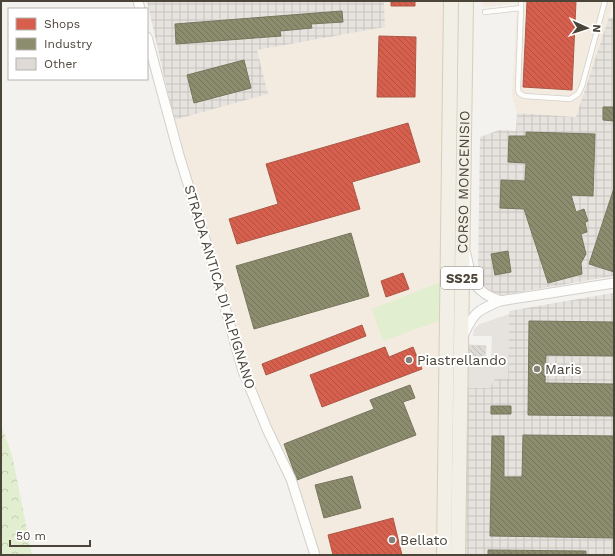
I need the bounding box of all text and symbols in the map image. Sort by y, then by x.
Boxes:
legend [8,8,148,80]
north arrow [567,8,607,48]
text: Shops [44,17,80,31]
text: N [590,24,603,33]
text: Industry [44,37,93,51]
text: Other [44,57,77,71]
street label: CORSO MONCENISIO [454,110,472,254]
street label: STRADA ANTICA DI ALPIGNANO [181,183,259,391]
road number: SS25 [441,267,483,289]
place label: Piastrellando [417,352,506,368]
marker: Piastrellando [404,355,414,365]
place label: Maris [545,361,582,377]
marker: Maris [532,364,542,374]
scale bar [10,522,90,548]
text: 50 m [16,529,46,543]
place label: Bellato [400,532,448,548]
marker: Bellato [387,535,397,545]

